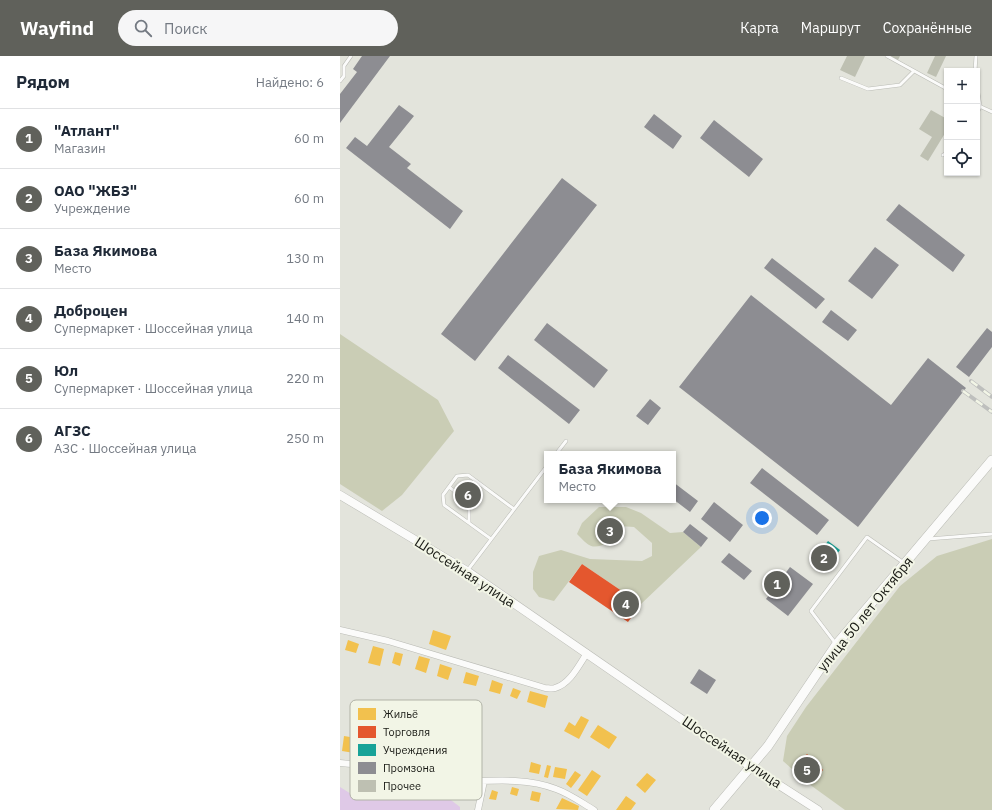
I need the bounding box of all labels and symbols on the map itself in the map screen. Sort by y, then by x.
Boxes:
pin: 6 [455,480,481,510]
your location [752,508,772,528]
pin: 3 [597,516,623,546]
street label: Шоссейная улица [411,533,519,612]
pin: 2 [811,543,837,573]
street label: улица 50 лет Октября [813,553,917,675]
pin: 1 [764,569,790,599]
pin: 4 [613,589,639,619]
legend [350,700,482,800]
text: Жильё [383,707,418,721]
street label: Шоссейная улица [679,712,786,792]
text: Торговля [383,725,430,739]
text: Учреждения [383,743,447,757]
pin: 5 [794,755,820,785]
text: Промзона [383,761,435,775]
text: Прочее [383,779,421,793]

